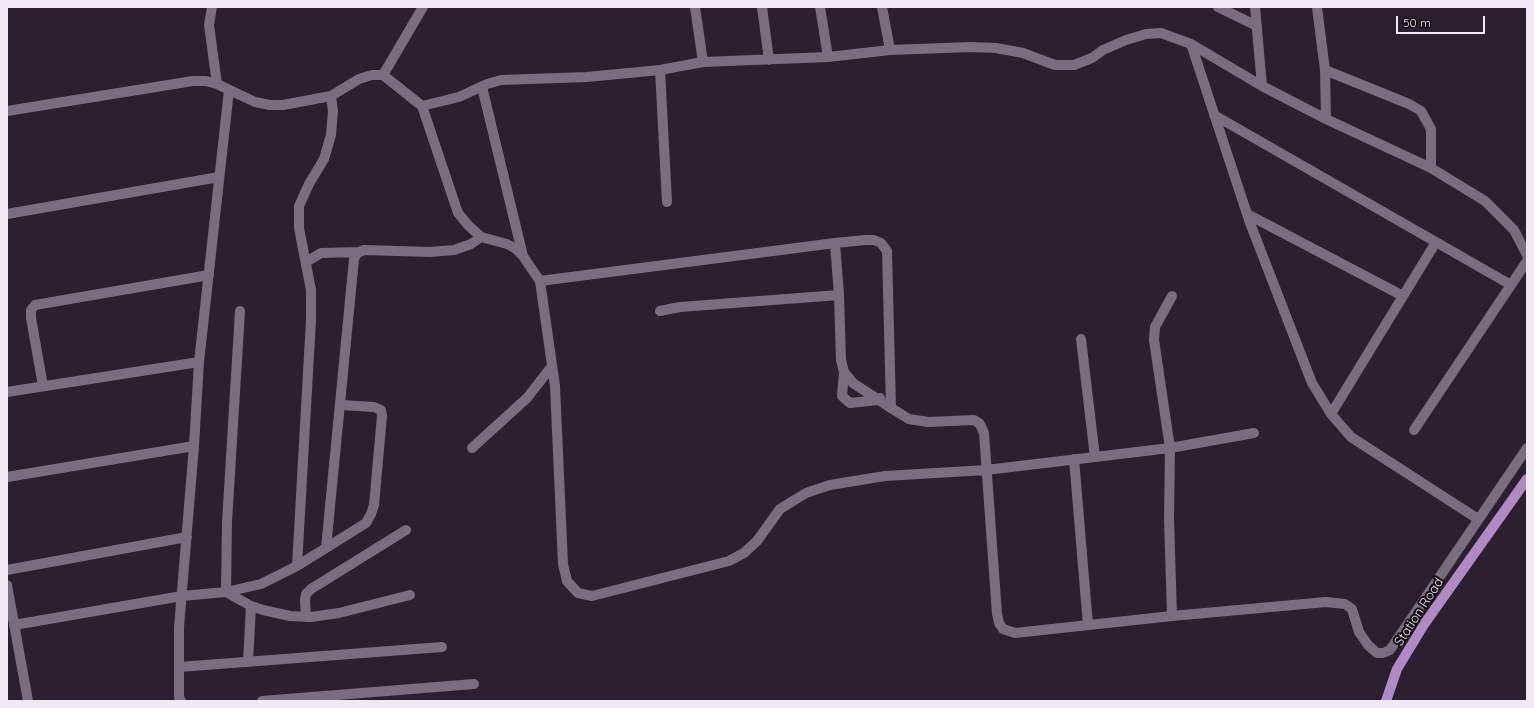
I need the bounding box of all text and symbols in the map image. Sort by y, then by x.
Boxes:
scale bar [1398,8,1487,34]
text: 50 m [1403,15,1431,30]
street label: Station Road [1391,575,1447,649]

